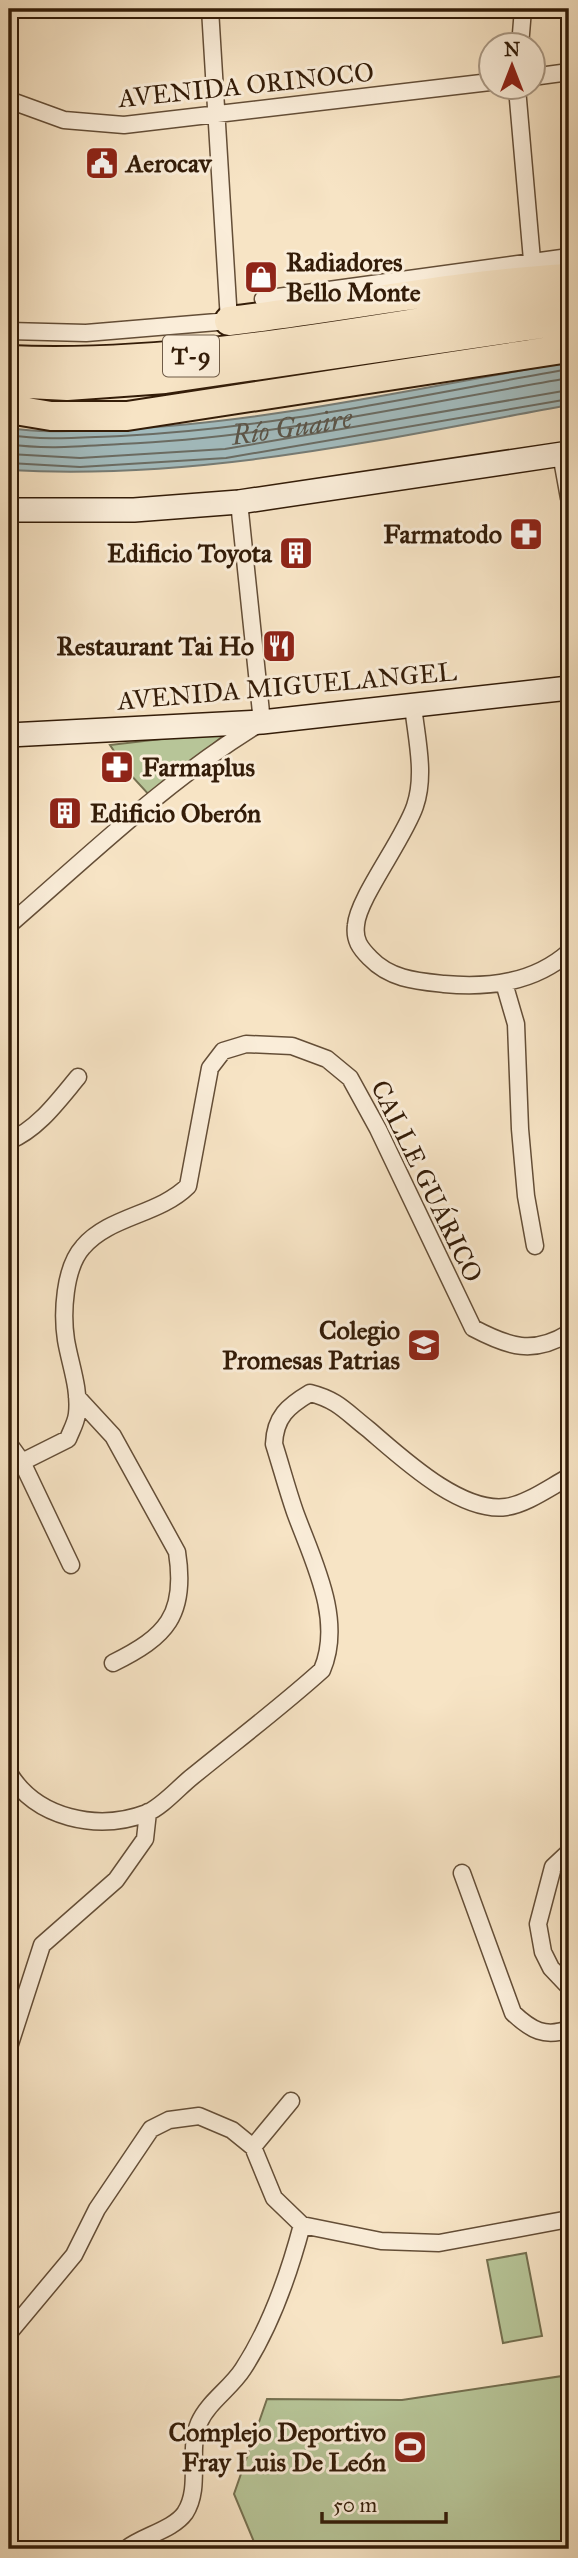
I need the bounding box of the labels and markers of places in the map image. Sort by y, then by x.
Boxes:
public building icon: Aerocav [83,144,121,182]
place label: Aerocav [124,147,213,179]
place label: Radiadores Bello Monte [286,246,421,308]
shop icon: Radiadores Bello Monte [242,258,280,296]
pharmacy icon: Farmatodo [507,515,545,553]
place label: Farmatodo [383,518,502,550]
building icon: Edificio Toyota [277,534,315,572]
place label: Edificio Toyota [107,537,273,569]
restaurant icon: Restaurant Tai Ho [260,627,298,665]
place label: Restaurant Tai Ho [57,630,254,662]
pharmacy icon: Farmaplus [98,748,136,786]
place label: Farmaplus [142,751,256,783]
building icon: Edificio Oberón [46,794,84,832]
place label: Edificio Oberón [90,797,261,829]
place label: Colegio Promesas Patrias [222,1314,401,1376]
school or university icon: Colegio Promesas Patrias [405,1326,443,1364]
place label: Complejo Deportivo Fray Luis De León [168,2416,386,2478]
sports icon: Complejo Deportivo Fray Luis De León [391,2428,429,2466]

